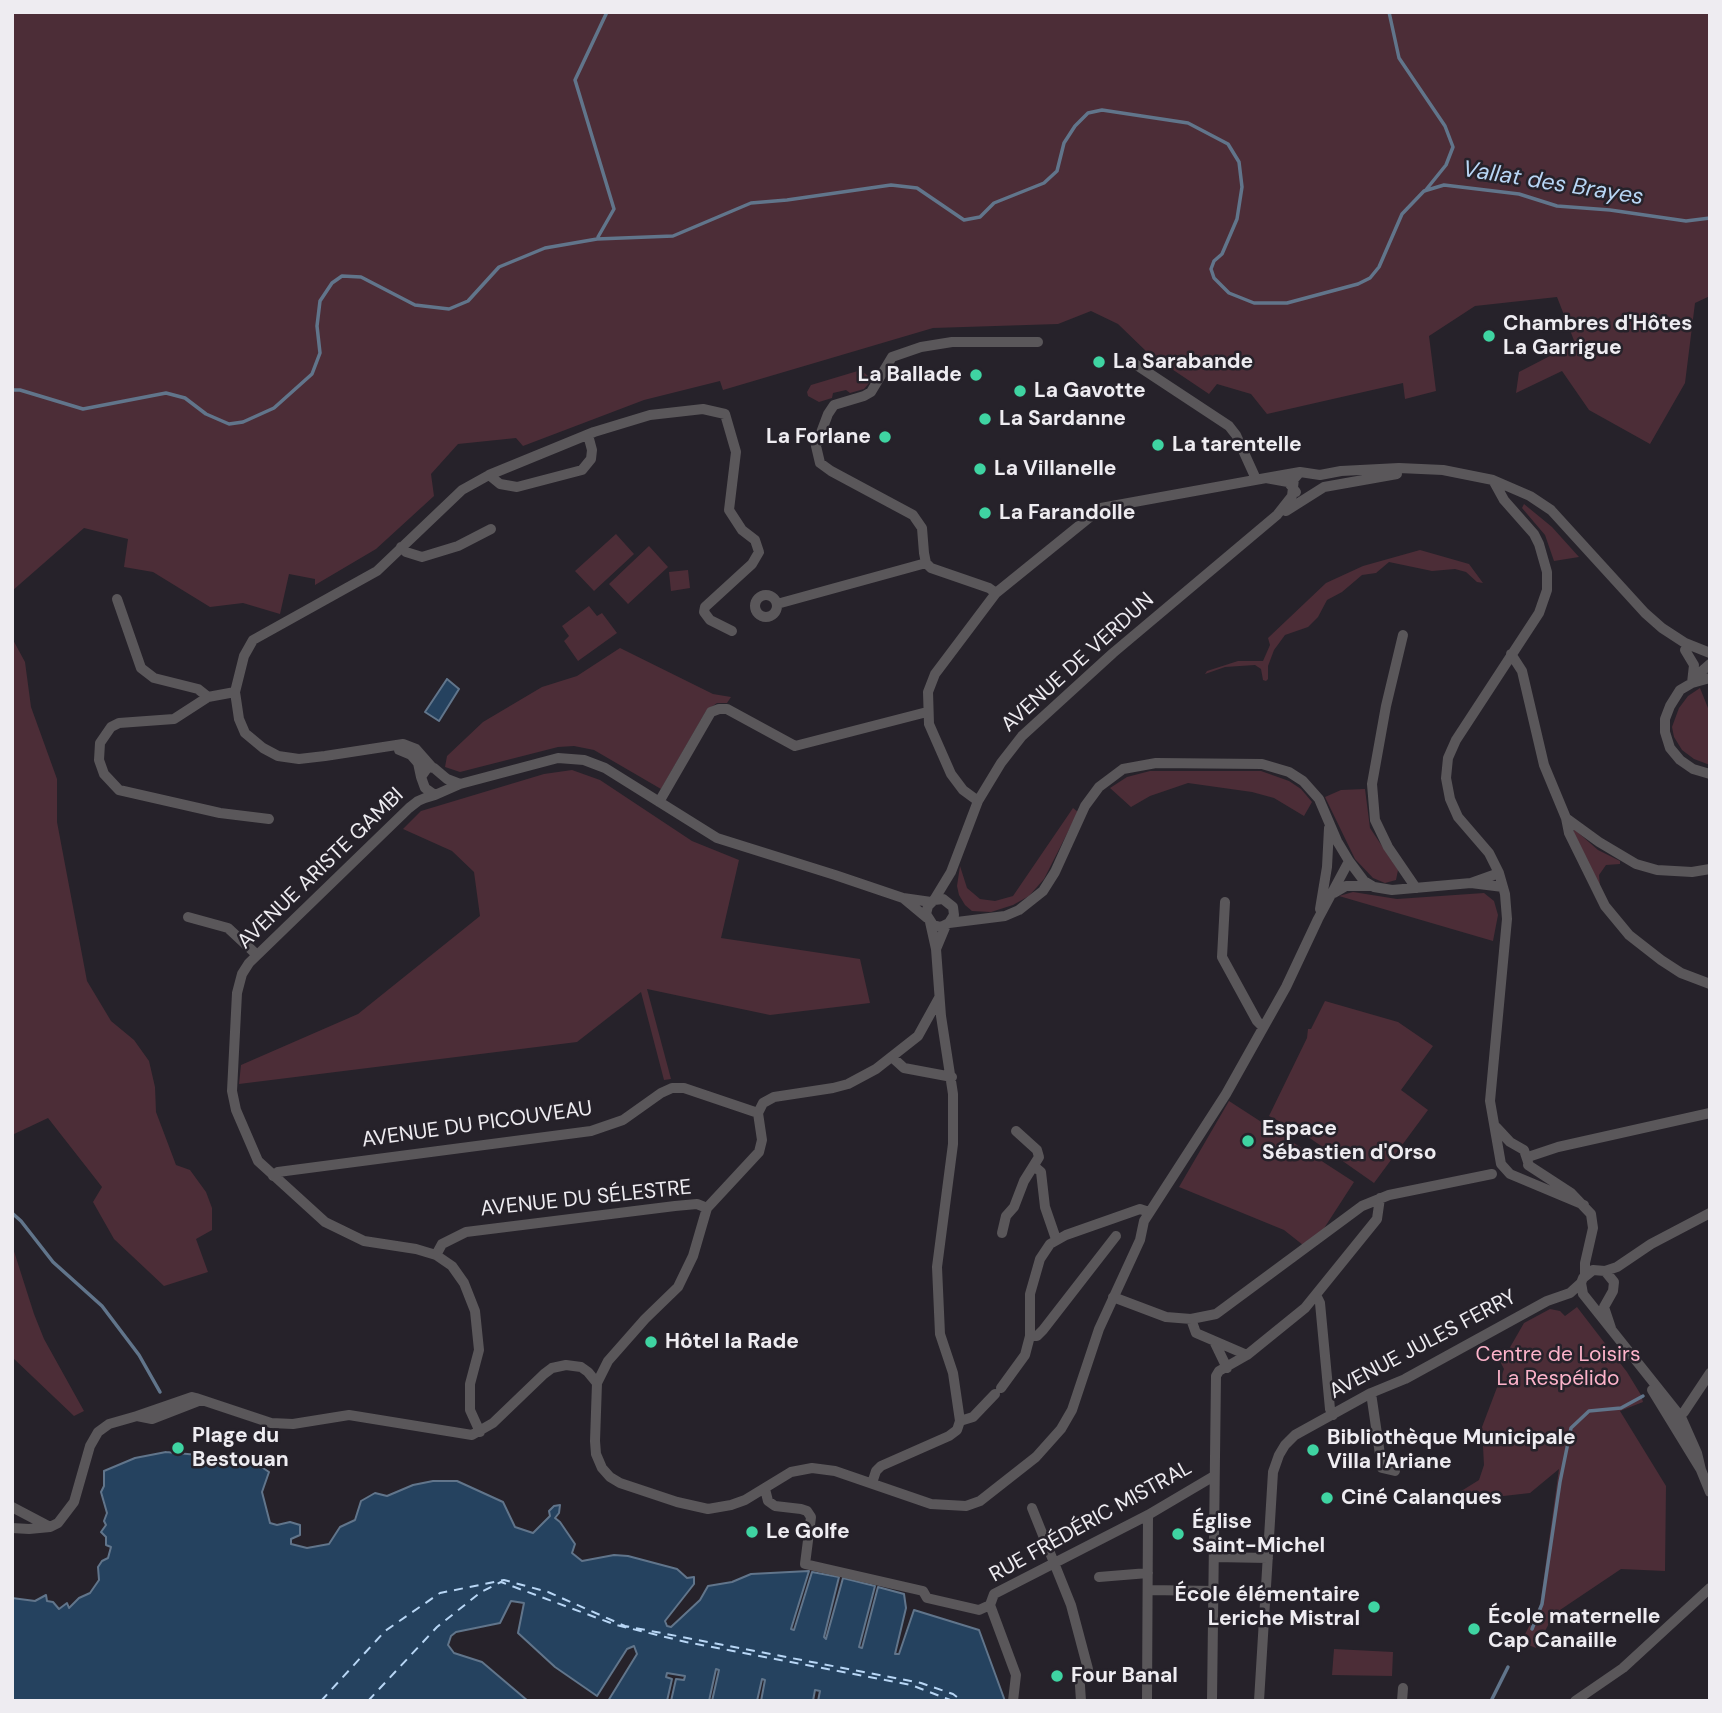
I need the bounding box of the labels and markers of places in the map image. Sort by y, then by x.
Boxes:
place label: Chambres d'Hôtes La Garrigue [1503,311,1692,361]
marker: Chambres d'Hôtes La Garrigue [1481,328,1497,344]
place label: La Sarabande [1113,349,1253,375]
marker: La Sarabande [1091,354,1107,370]
place label: La Ballade [857,362,962,388]
marker: La Ballade [968,367,984,383]
place label: La Gavotte [1034,378,1146,404]
marker: La Gavotte [1012,383,1028,399]
place label: La Sardanne [999,406,1126,432]
marker: La Sardanne [977,411,993,427]
place label: La Forlane [766,424,871,450]
marker: La Forlane [877,429,893,445]
place label: La tarentelle [1172,432,1302,458]
marker: La tarentelle [1150,437,1166,453]
place label: La Villanelle [994,456,1117,482]
marker: La Villanelle [972,461,988,477]
place label: La Farandolle [999,500,1135,526]
marker: La Farandolle [977,505,993,521]
place label: Espace Sébastien d'Orso [1262,1116,1437,1166]
marker: Espace Sébastien d'Orso [1240,1133,1256,1149]
place label: Hôtel la Rade [665,1329,799,1355]
marker: Hôtel la Rade [643,1334,659,1350]
place label: Plage du Bestouan [192,1423,289,1473]
place label: Bibliothèque Municipale Villa l'Ariane [1327,1425,1576,1475]
marker: Plage du Bestouan [170,1440,186,1456]
marker: Bibliothèque Municipale Villa l'Ariane [1305,1442,1321,1458]
place label: Ciné Calanques [1341,1485,1502,1511]
marker: Ciné Calanques [1319,1490,1335,1506]
place label: Église Saint-Michel [1192,1509,1325,1559]
place label: Le Golfe [766,1519,850,1545]
marker: Le Golfe [744,1524,760,1540]
marker: Église Saint-Michel [1170,1526,1186,1542]
place label: École élémentaire Leriche Mistral [1175,1582,1360,1632]
marker: École élémentaire Leriche Mistral [1366,1599,1382,1615]
place label: École maternelle Cap Canaille [1488,1604,1660,1654]
marker: École maternelle Cap Canaille [1466,1621,1482,1637]
place label: Four Banal [1071,1663,1178,1689]
marker: Four Banal [1049,1668,1065,1684]

